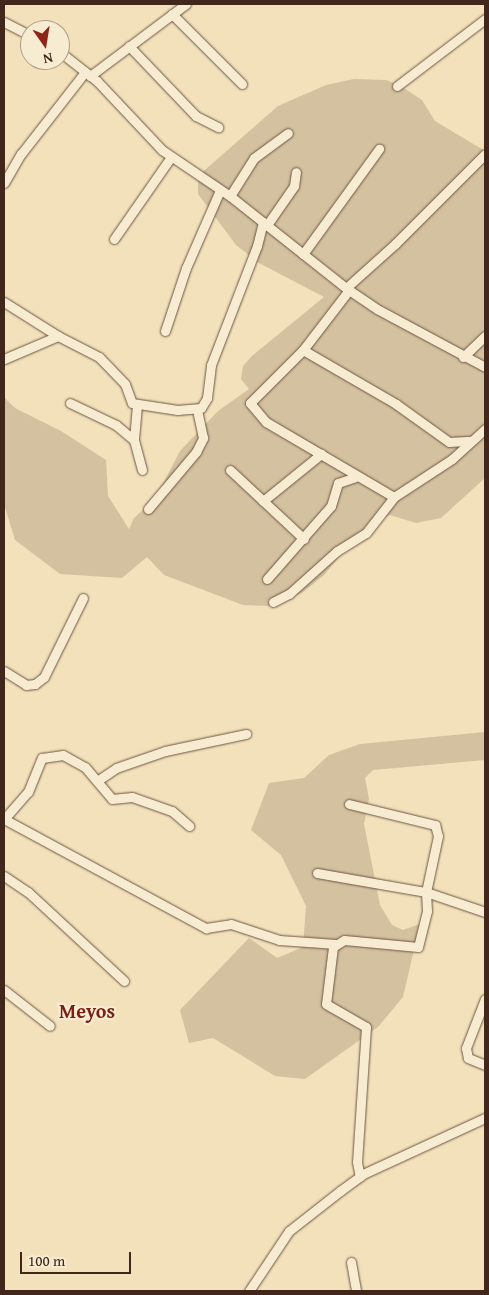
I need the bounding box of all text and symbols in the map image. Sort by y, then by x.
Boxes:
north arrow [20,20,70,70]
text: N [41,48,55,69]
district label: Meyos [59,998,115,1022]
scale bar [22,1242,134,1274]
text: 100 m [28,1250,65,1271]

